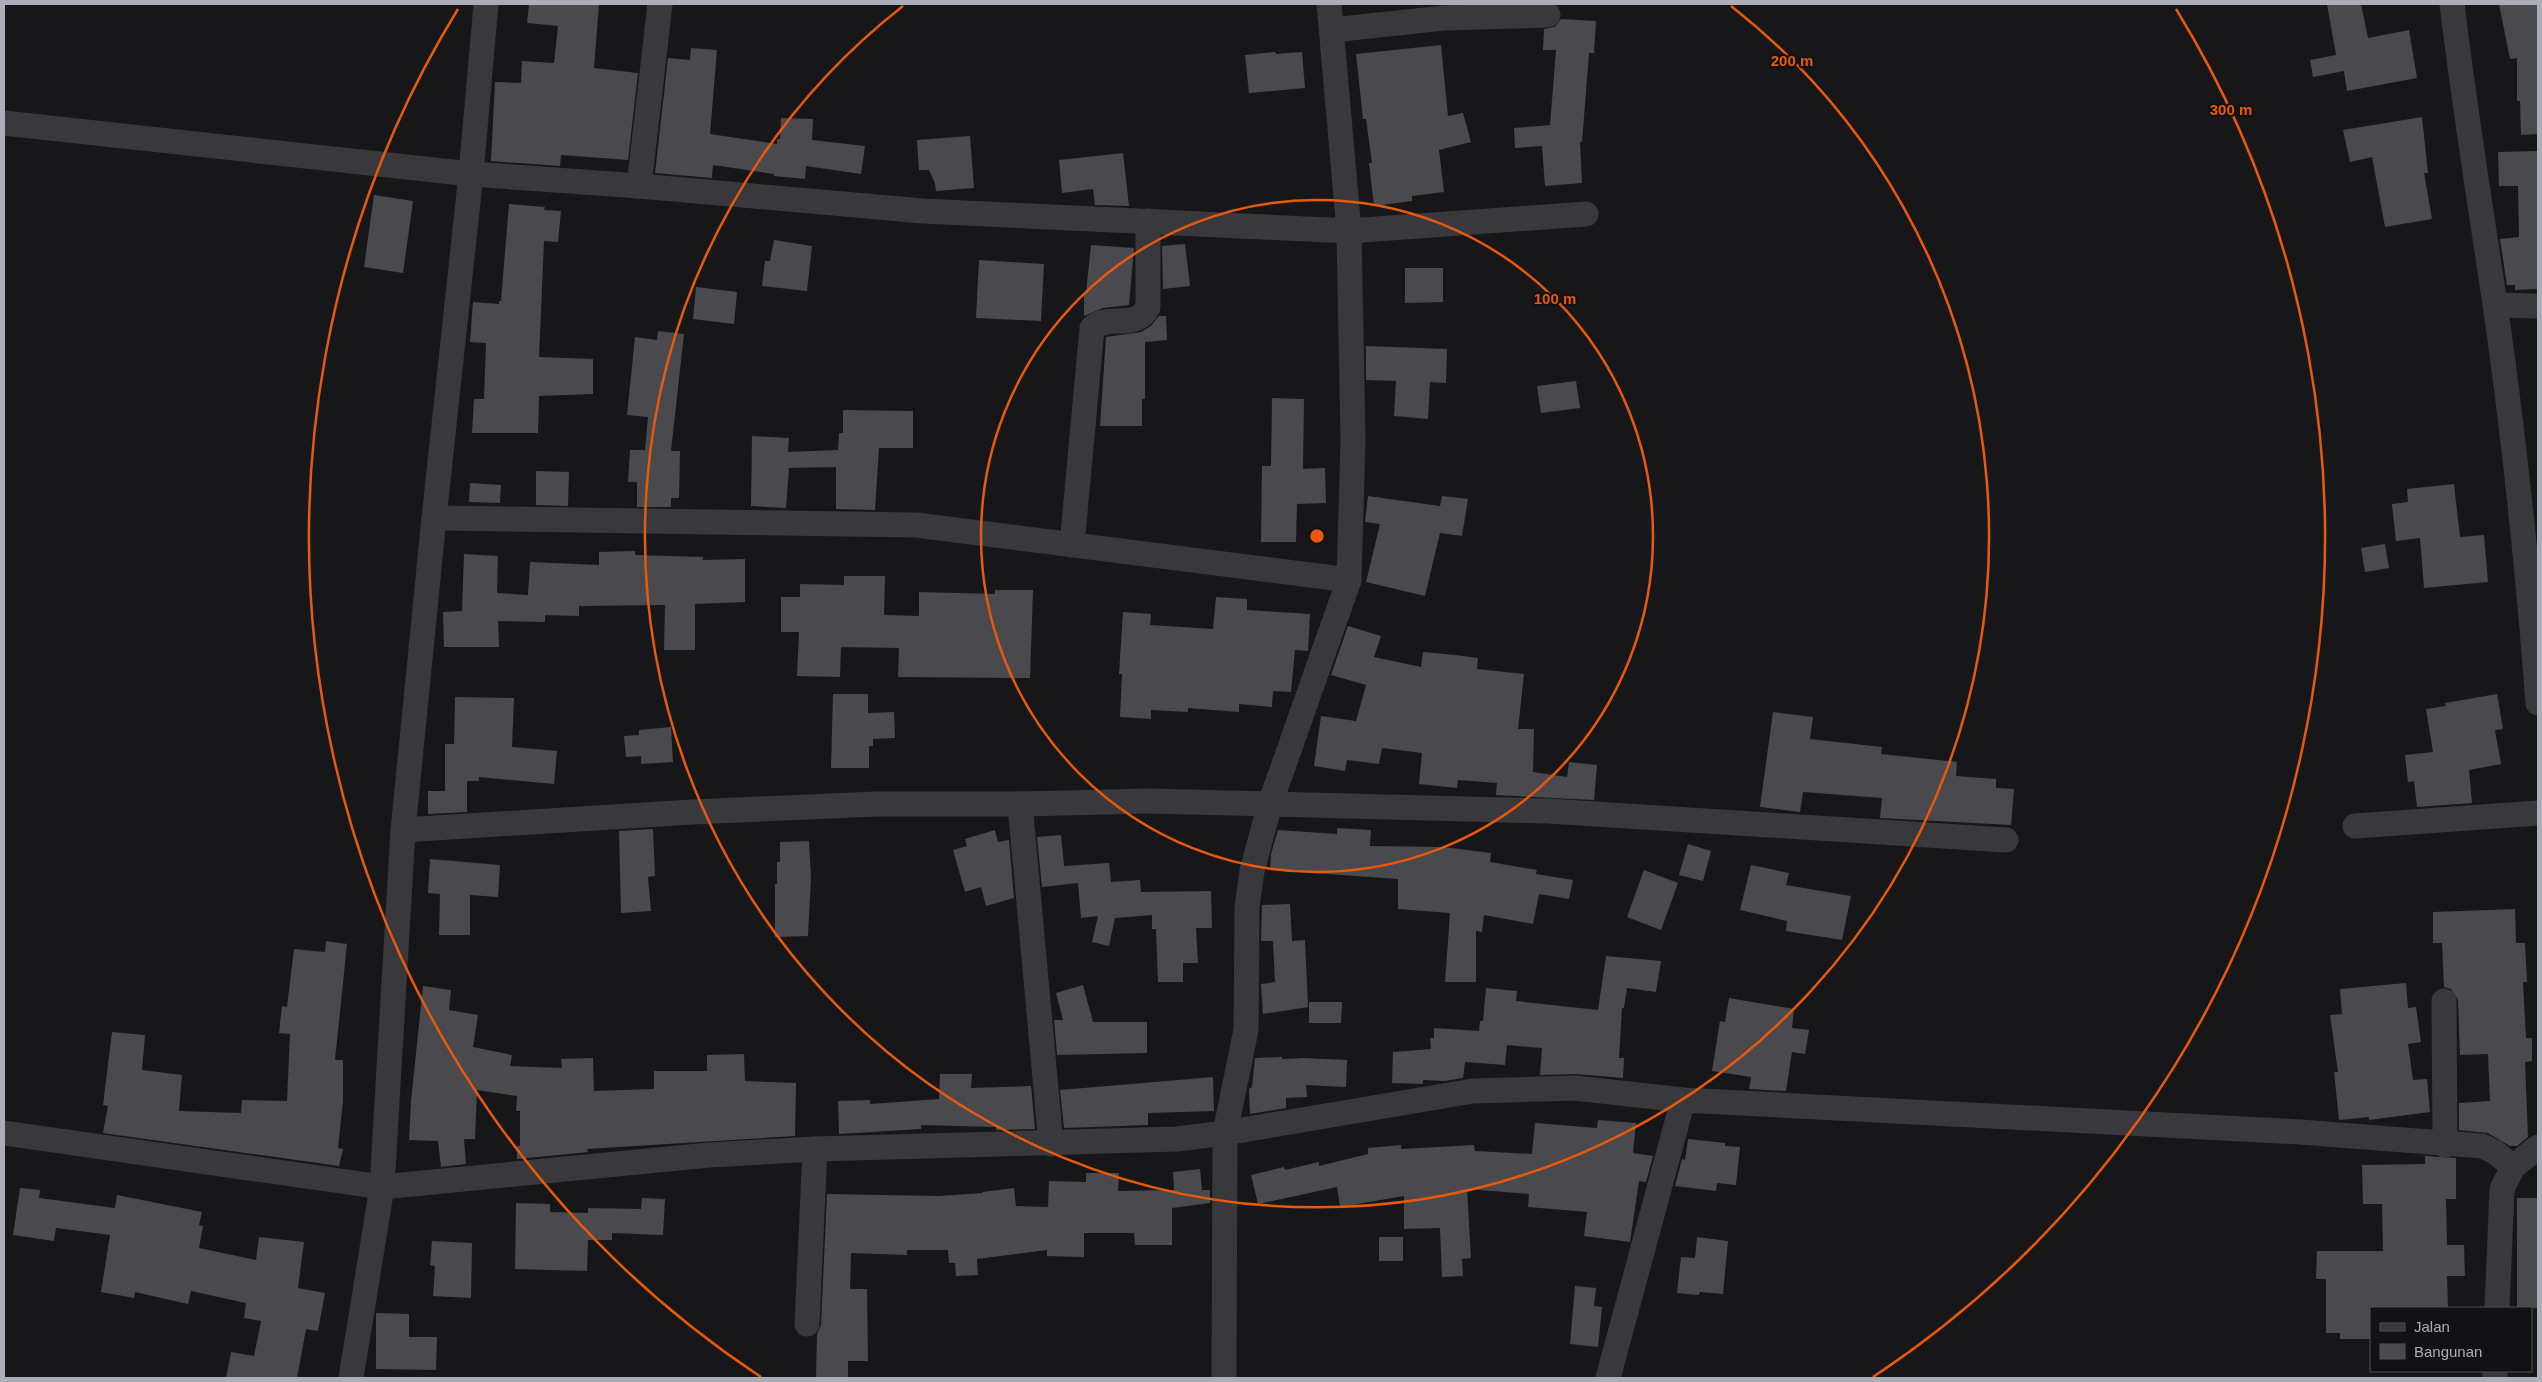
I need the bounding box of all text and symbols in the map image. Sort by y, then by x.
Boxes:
text: 200 m [1771,52,1813,69]
text: 300 m [2210,101,2252,118]
text: 100 m [1534,290,1576,307]
centre of rings [1308,527,1326,545]
legend [2370,1307,2532,1372]
text: Jalan [2414,1318,2450,1335]
text: Bangunan [2414,1343,2482,1360]

